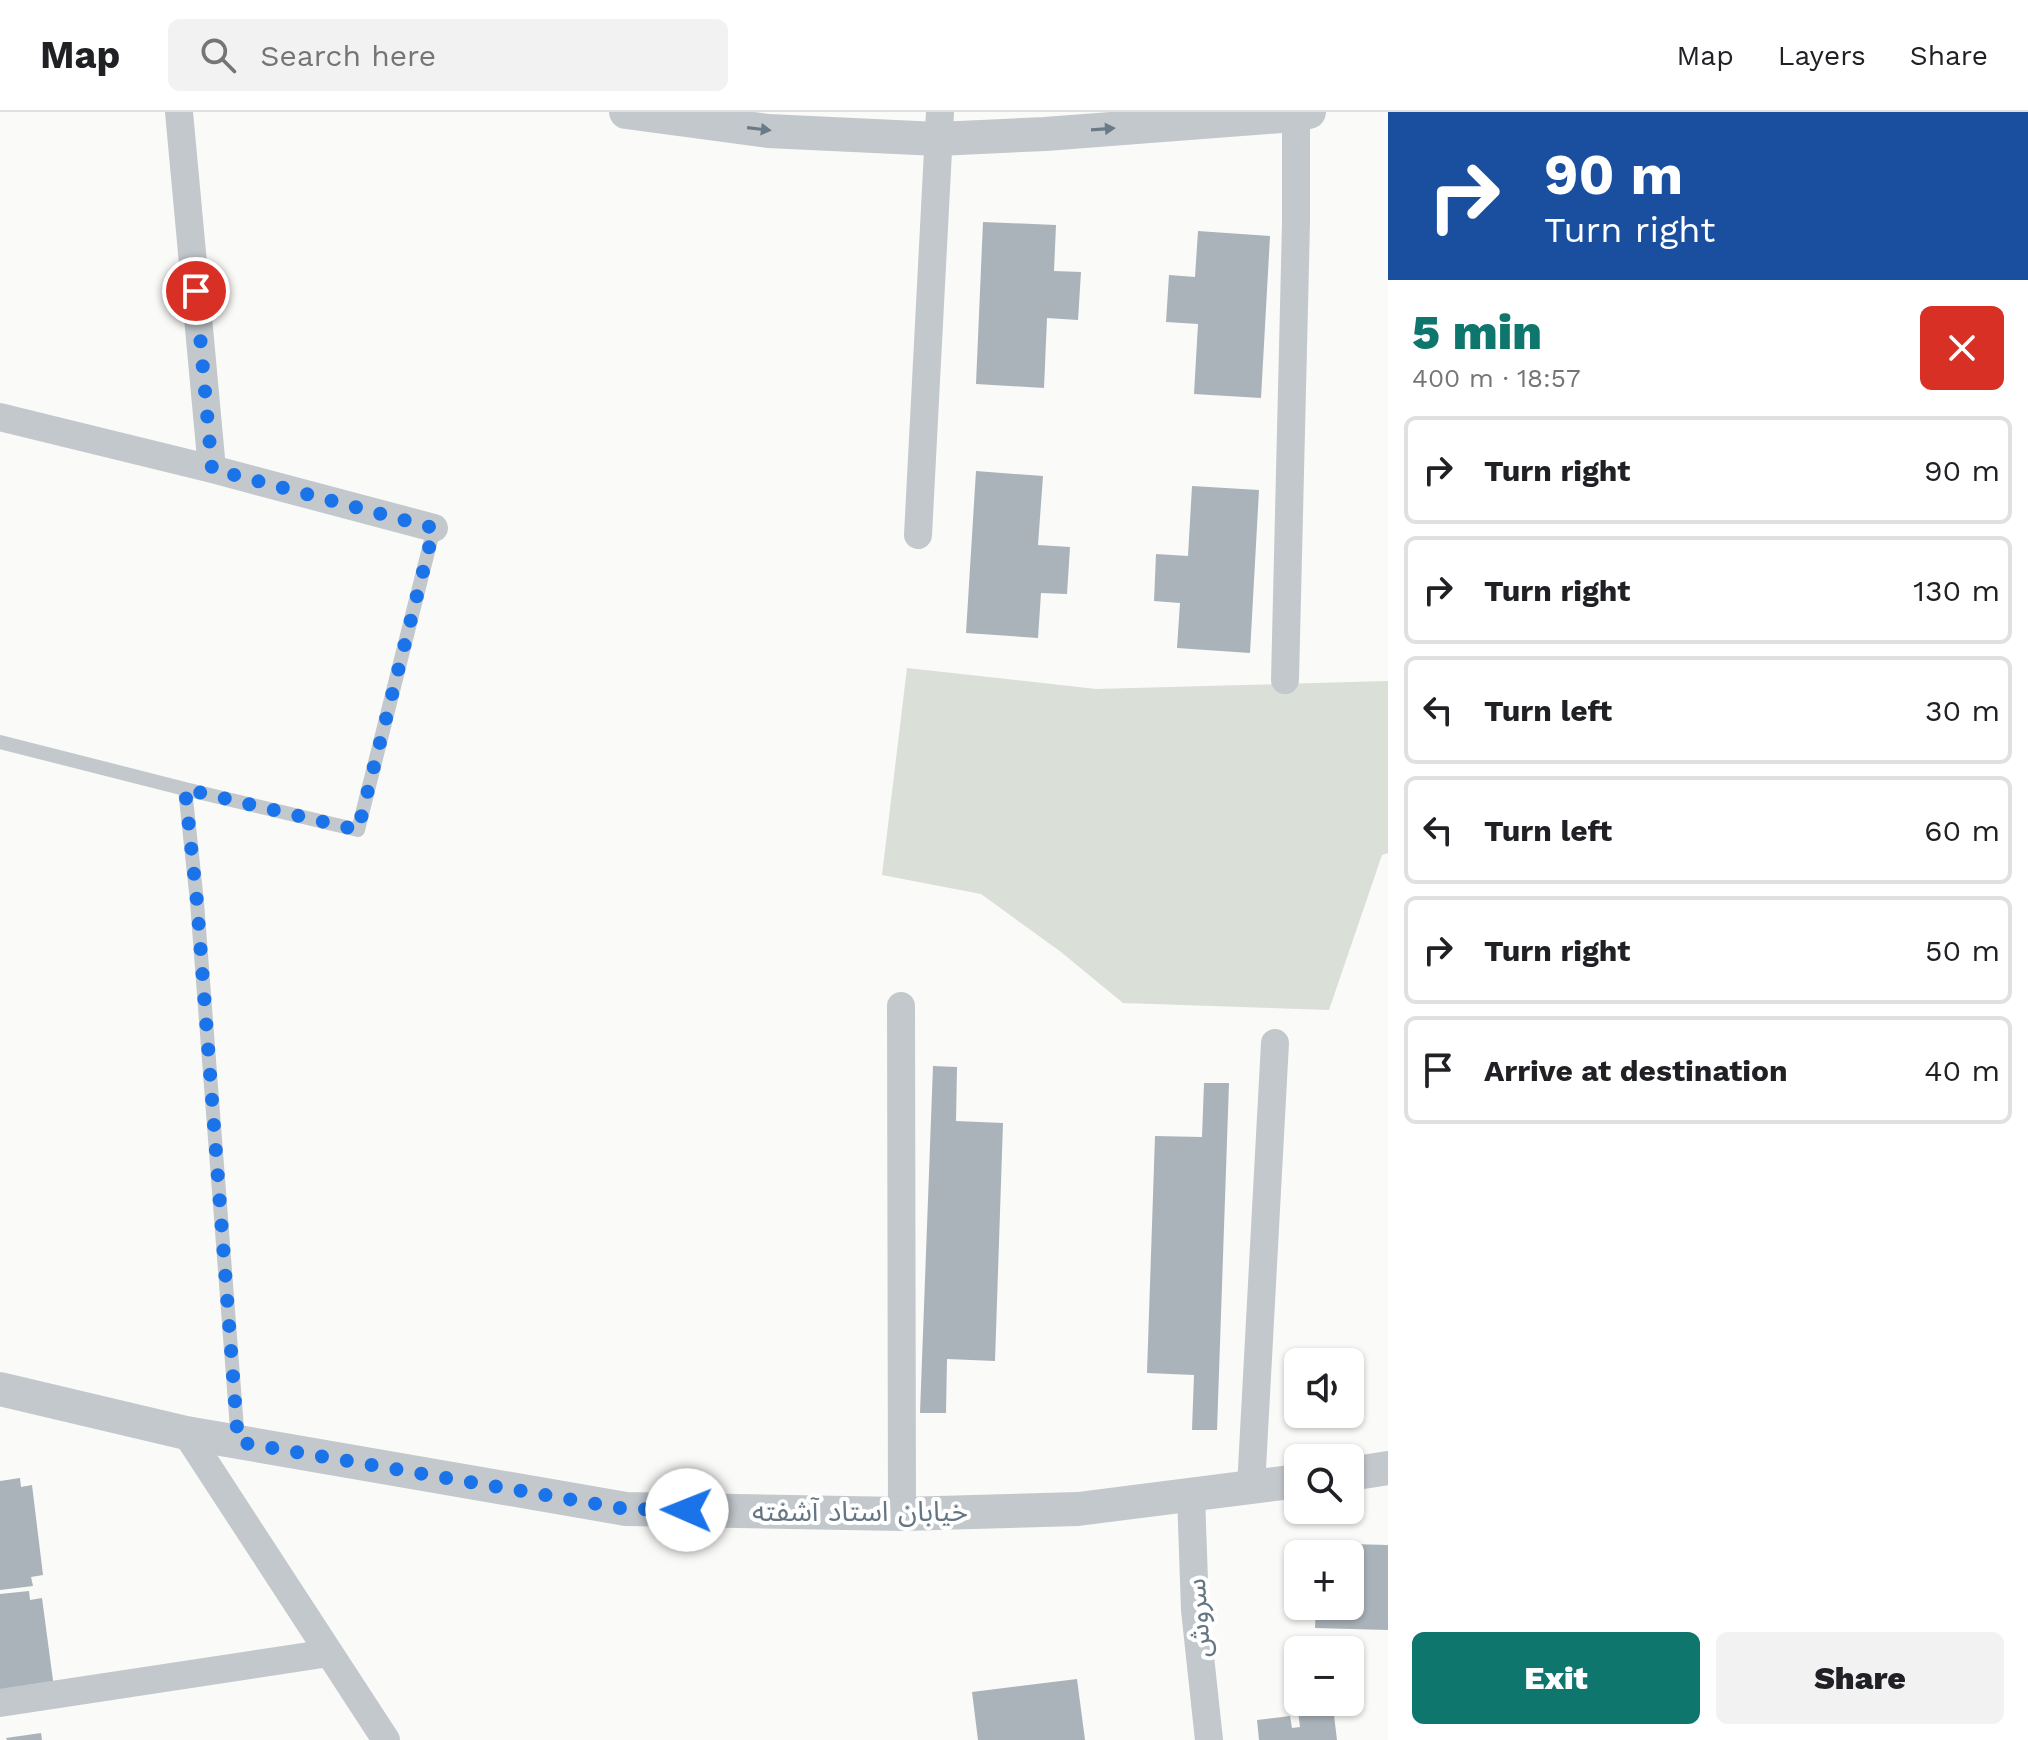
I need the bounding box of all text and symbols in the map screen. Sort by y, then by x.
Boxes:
search box [168,19,728,91]
text: Map [40,33,120,77]
icon: search [196,33,240,77]
text: Search here [260,38,436,73]
text: Map [1677,39,1734,72]
text: Layers [1778,39,1866,72]
text: Share [1910,39,1988,72]
one-way arrow [1091,122,1116,135]
one-way arrow [747,123,772,136]
text: 90 m [1544,142,1683,208]
icon: right [1412,144,1516,248]
text: Turn right [1544,209,1715,251]
pin [162,257,230,325]
icon: arrive [174,269,218,313]
text: 5 min [1412,304,1542,361]
button: close [1920,306,2004,390]
text: 400 m · 18:57 [1412,363,1581,393]
icon: right [1416,448,1460,492]
text: Turn right [1484,453,1630,488]
text: 90 m [1924,453,2000,488]
icon: right [1416,568,1460,612]
text: Turn right [1484,573,1630,608]
text: 130 m [1913,573,2000,608]
icon: left [1416,688,1460,732]
text: Turn left [1484,693,1612,728]
text: 30 m [1925,693,2000,728]
icon: left [1416,808,1460,852]
text: Turn left [1484,813,1612,848]
text: 60 m [1924,813,2000,848]
icon: right [1416,928,1460,972]
text: Turn right [1484,933,1630,968]
text: 50 m [1925,933,2000,968]
icon: arrive [1416,1048,1460,1092]
text: Arrive at destination [1484,1053,1788,1088]
text: 40 m [1924,1053,2000,1088]
map controls [1284,1348,1364,1716]
button: sound [1284,1348,1364,1428]
button: search [1284,1444,1364,1524]
position arrow [645,1468,729,1552]
street label: خیابان استاد آشفته [752,1495,968,1528]
button: + [1284,1540,1364,1620]
street label: سروش [1179,1577,1217,1659]
button: Exit [1412,1632,1700,1724]
button: Share [1716,1632,2004,1724]
button: − [1284,1636,1364,1716]

